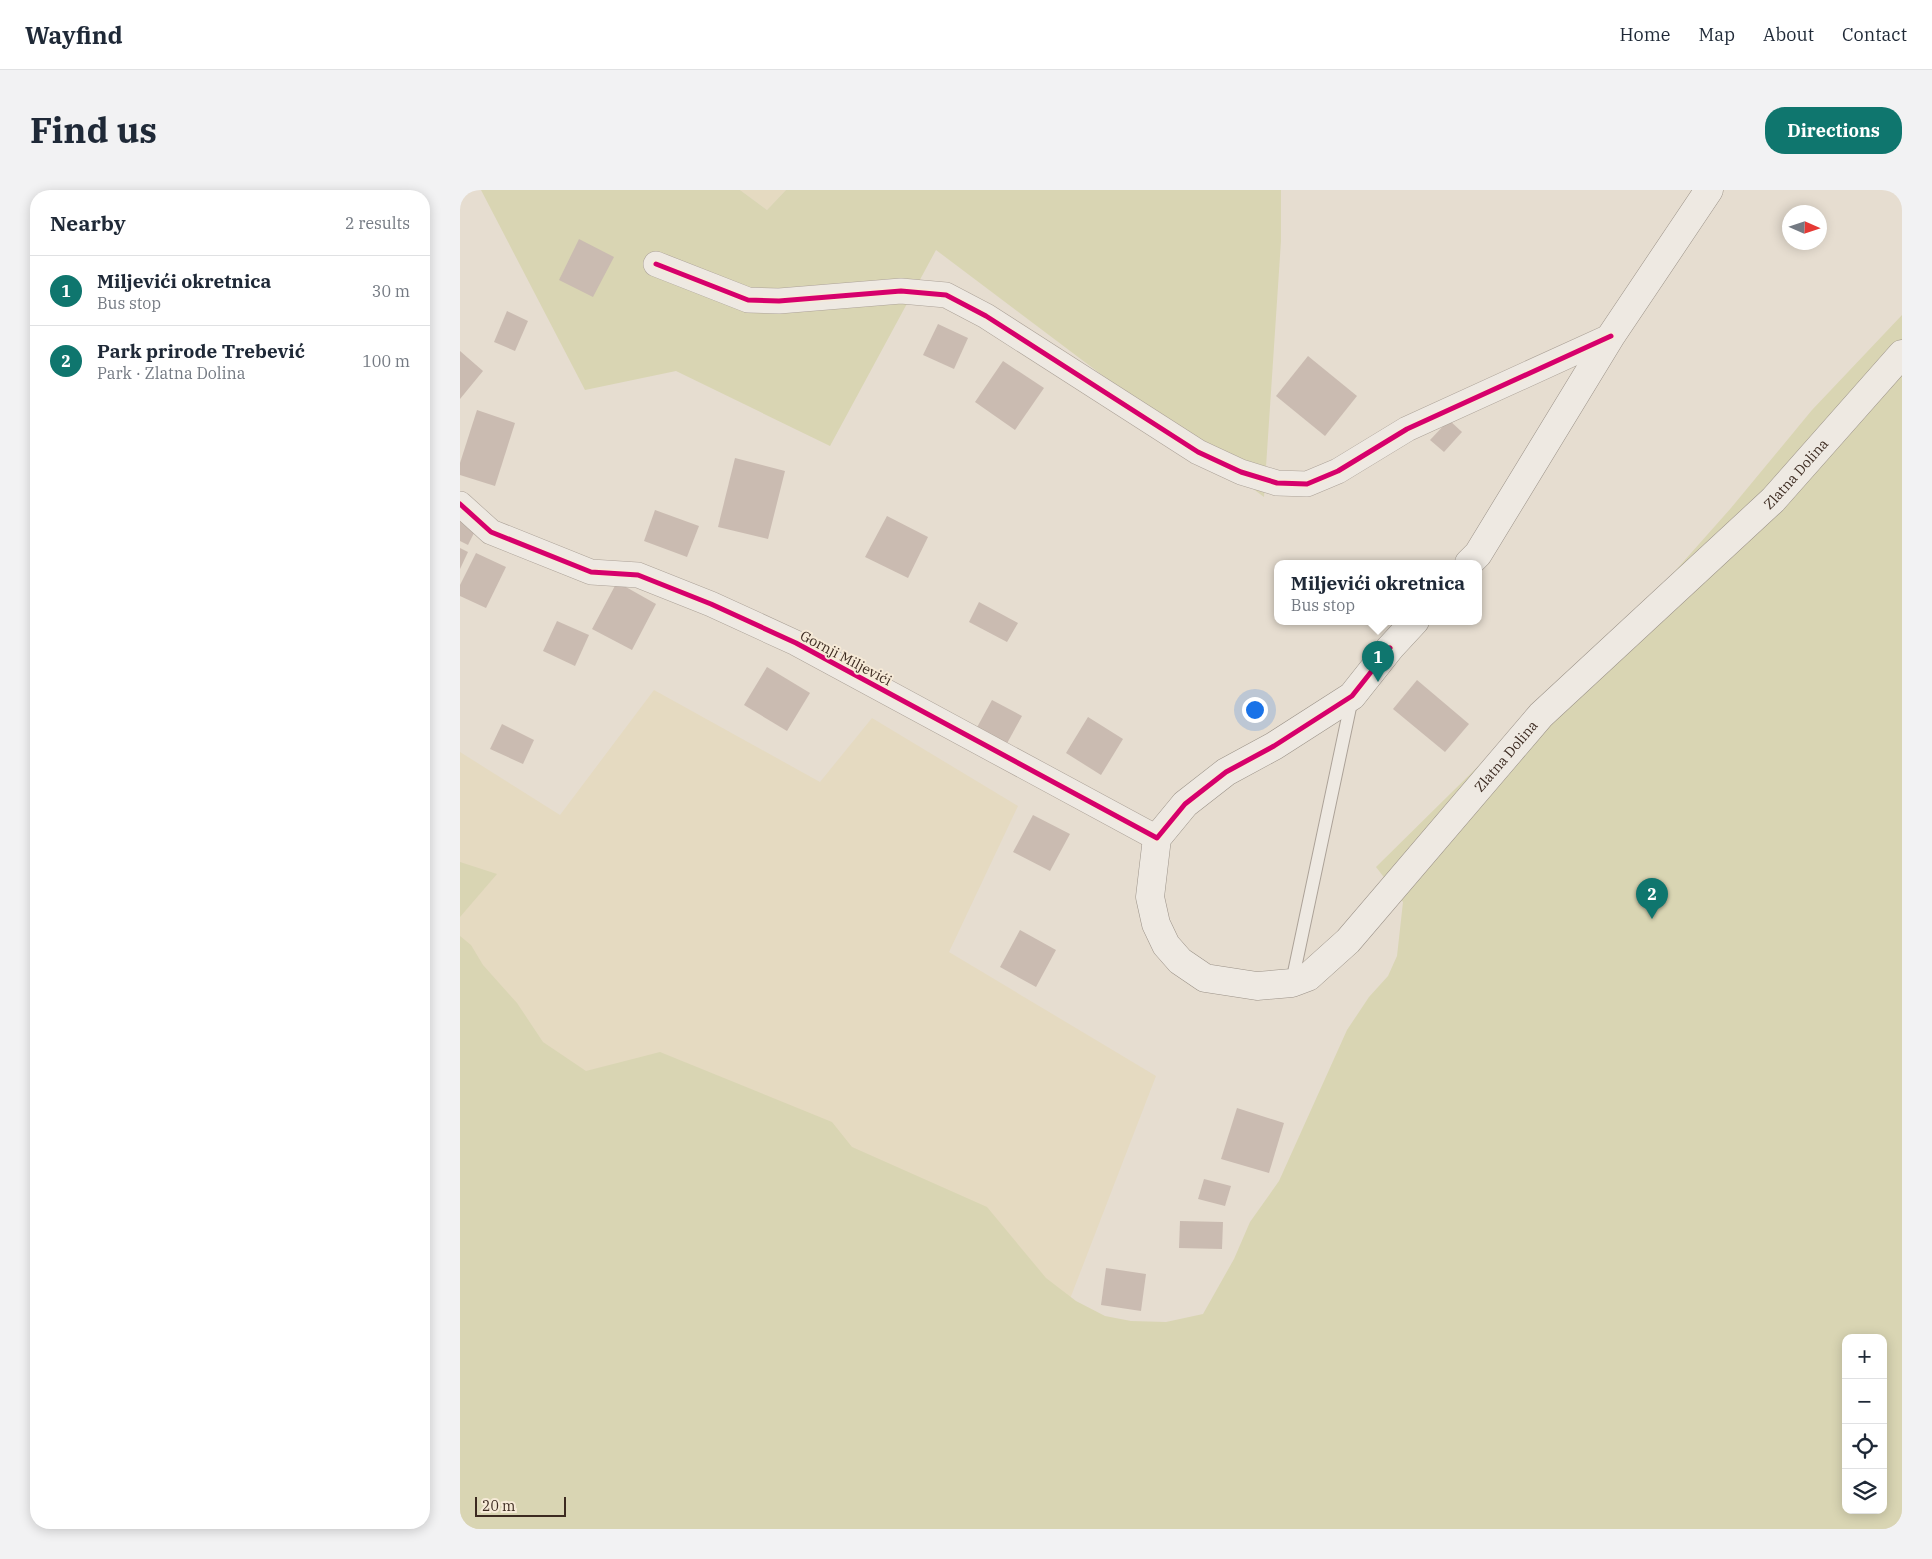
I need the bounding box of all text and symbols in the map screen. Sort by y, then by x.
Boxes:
text: Wayfind [25,19,123,51]
text: Home [1619,23,1671,46]
text: Map [1699,23,1735,46]
text: About [1763,23,1814,46]
text: Contact [1842,23,1907,46]
text: Find us [30,107,157,153]
button: Directions [1765,107,1902,154]
north arrow [1782,205,1827,250]
text: Nearby [50,209,126,237]
text: 2 results [345,213,410,233]
text: Miljevići okretnica [97,269,271,293]
text: 1 [61,281,71,301]
text: 30 m [372,281,410,301]
text: Bus stop [97,293,161,313]
text: Park prirode Trebević [97,339,305,363]
text: 2 [61,351,71,371]
text: 100 m [362,351,410,371]
text: Park · Zlatna Dolina [97,363,246,383]
street label: Zlatna Dolina [1760,435,1832,513]
popup [1274,560,1482,625]
text: Miljevići okretnica [1291,571,1465,595]
text: Bus stop [1291,595,1355,615]
street label: Gornji Miljevići [797,626,895,690]
pin: 1 [1362,641,1394,682]
your location [1242,697,1268,723]
street label: Zlatna Dolina [1470,716,1542,796]
pin: 2 [1636,878,1668,919]
map controls [1842,1334,1887,1514]
button: + [1842,1334,1887,1379]
button: − [1842,1379,1887,1424]
button: locate [1842,1424,1887,1469]
button: layers [1842,1469,1887,1514]
scale bar [475,1494,566,1517]
text: 20 m [482,1497,515,1515]

